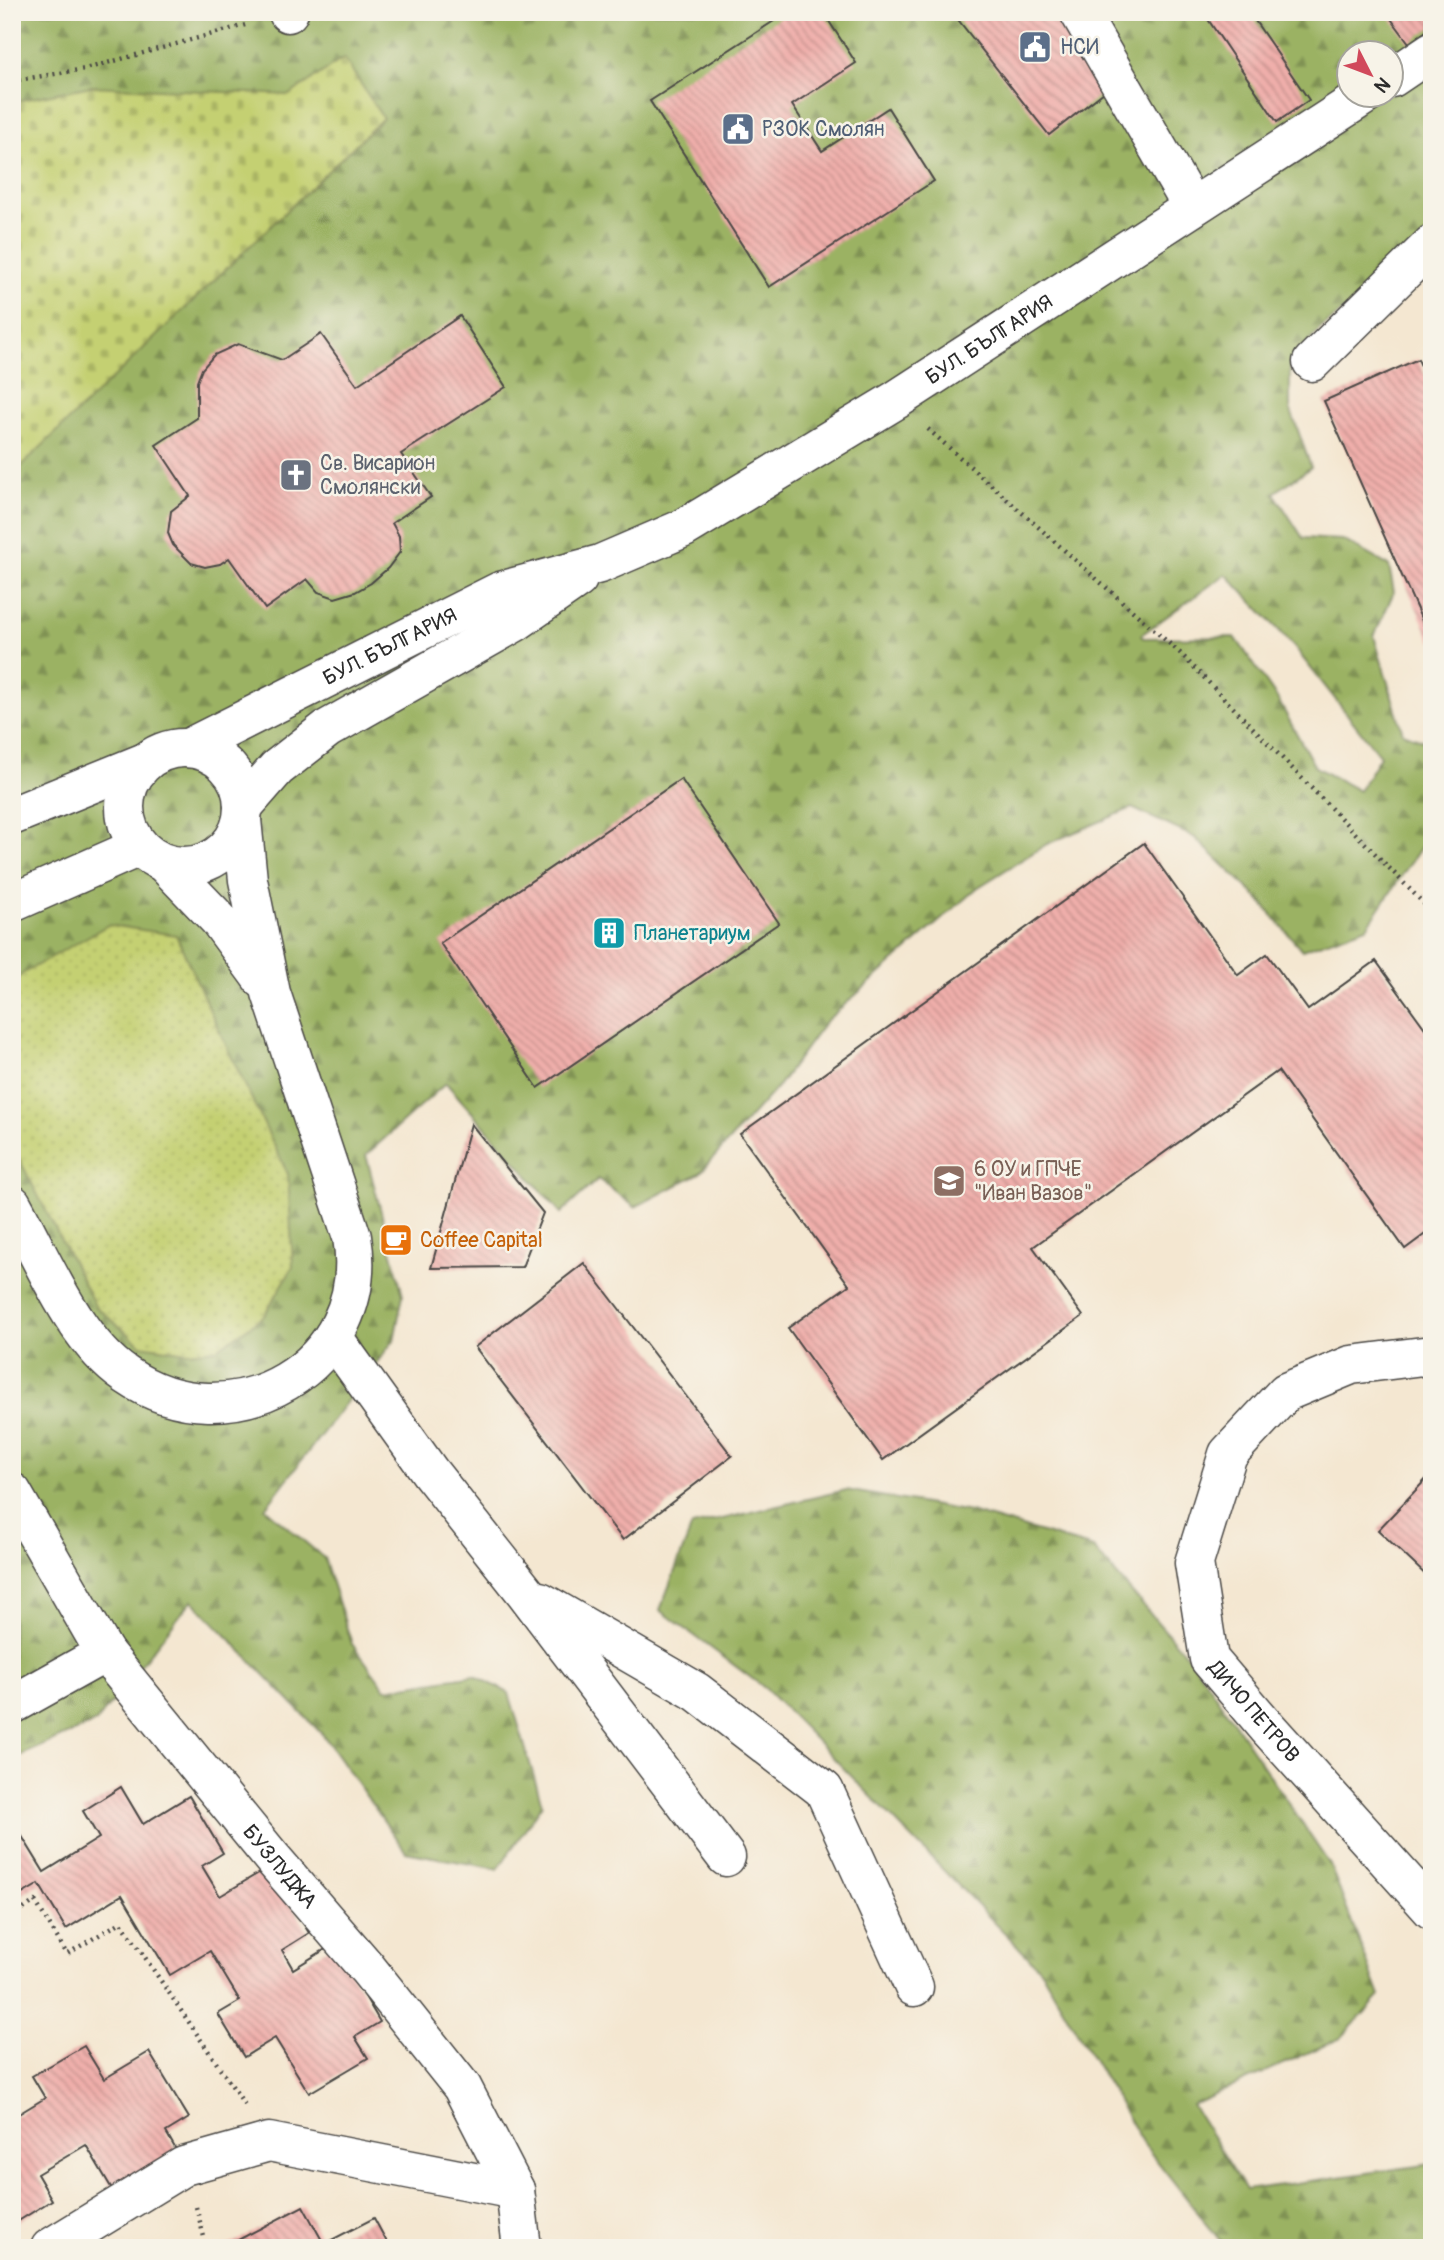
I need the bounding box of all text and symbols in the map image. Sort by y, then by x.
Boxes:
public building icon: НСИ [1016,28,1054,66]
place label: НСИ [1060,34,1099,61]
north arrow [1336,38,1406,108]
text: N [1369,72,1395,98]
public building icon: РЗОК Смолян [719,110,757,148]
place label: РЗОК Смолян [762,116,884,143]
street label: БУЛ. БЪЛГАРИЯ [921,289,1058,391]
place label: Св. Висарион Смолянски [320,450,435,501]
church icon: Св. Висарион Смолянски [277,456,315,494]
street label: БУЛ. БЪЛГАРИЯ [318,602,462,692]
building icon: Планетариум [590,914,628,952]
place label: Планетариум [634,920,751,947]
place label: 6 ОУ и ГПЧЕ "Иван Вазов" [974,1156,1092,1207]
school or university icon: 6 ОУ и ГПЧЕ "Иван Вазов" [930,1162,968,1200]
cafe icon: Coffee Capital [377,1221,415,1259]
place label: Coffee Capital [420,1227,543,1254]
street label: ДИЧО ПЕТРОВ [1201,1654,1305,1768]
street label: БУЗЛУДЖА [236,1819,323,1914]

